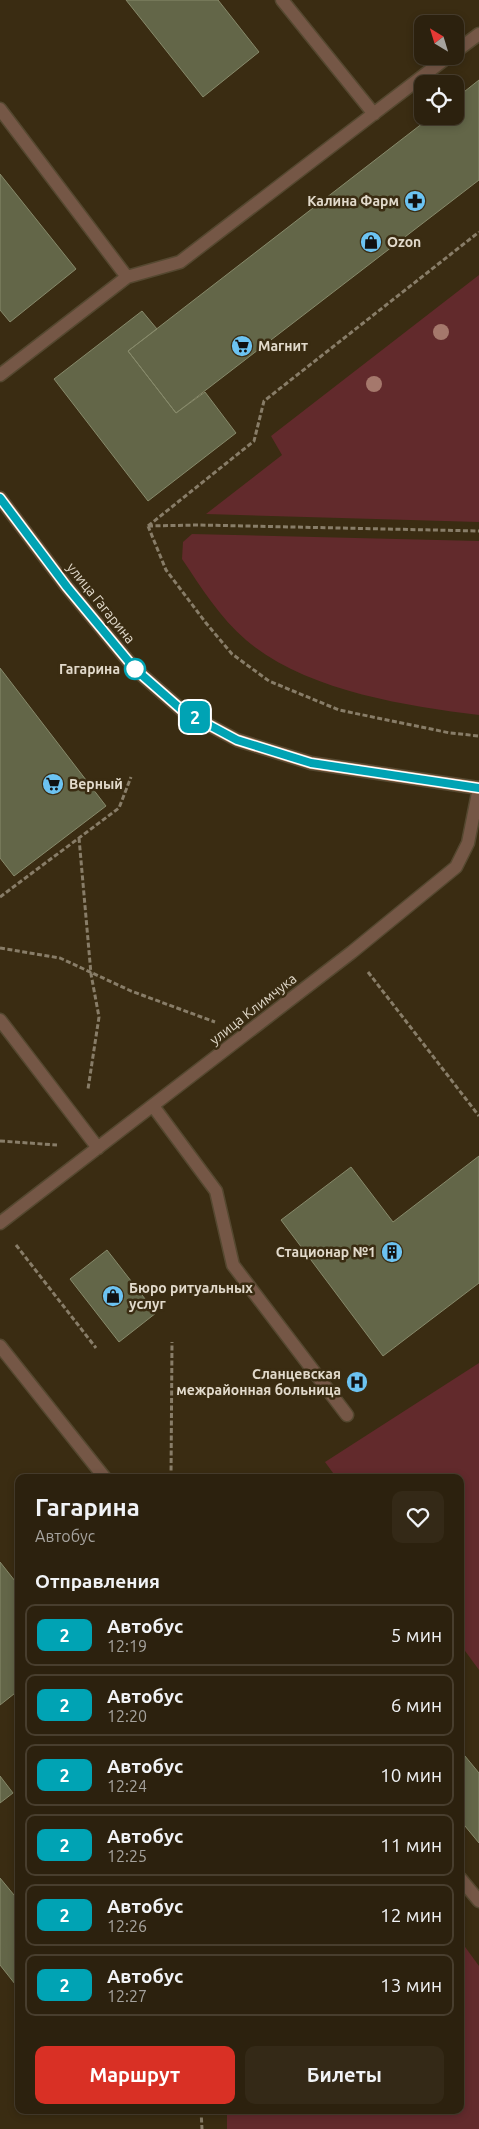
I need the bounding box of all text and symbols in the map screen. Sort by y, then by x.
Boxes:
north arrow [414,15,464,65]
map controls [414,15,464,125]
button: locate [414,75,464,125]
pharmacy icon: Калина Фарм [403,189,427,213]
place label: Калина Фарм [307,193,399,209]
shop icon: Ozon [359,230,383,254]
place label: Ozon [387,234,421,250]
supermarket icon: Магнит [230,334,254,358]
place label: Магнит [258,338,308,354]
street label: улица Гагарина [64,559,138,647]
marker: Гагарина [124,658,146,680]
place label: Гагарина [59,661,120,677]
line badge: 2 [179,701,211,733]
text: 2 [190,707,200,727]
supermarket icon: Верный [41,772,65,796]
place label: Верный [69,776,123,792]
street label: улица Климчука [206,970,300,1048]
building icon: Стационар №1 [380,1240,404,1264]
place label: Стационар №1 [276,1244,376,1260]
place label: Бюро ритуальных услуг [129,1280,253,1312]
shop icon: Бюро ритуальных услуг [101,1284,125,1308]
place label: Сланцевская межрайонная больница [176,1366,341,1398]
hospital icon: Сланцевская межрайонная больница [345,1370,369,1394]
button: heart [392,1491,444,1543]
text: Гагарина [35,1494,140,1521]
text: Автобус [35,1527,95,1545]
text: Отправления [35,1570,160,1592]
text: Автобус [107,1615,183,1637]
text: 5 мин [391,1624,442,1646]
text: 2 [59,1625,70,1645]
text: 12:19 [107,1637,147,1655]
text: Автобус [107,1685,183,1707]
text: 6 мин [391,1694,442,1716]
text: 2 [59,1695,70,1715]
text: 12:20 [107,1707,147,1725]
text: Автобус [107,1755,183,1777]
text: 10 мин [380,1764,442,1786]
text: 2 [59,1765,70,1785]
text: 12:24 [107,1777,147,1795]
text: Автобус [107,1825,183,1847]
text: 11 мин [380,1834,442,1856]
text: 2 [59,1835,70,1855]
text: 12:25 [107,1847,147,1865]
text: Автобус [107,1895,183,1917]
text: 12 мин [380,1904,442,1926]
text: 2 [59,1905,70,1925]
text: 12:26 [107,1917,147,1935]
text: Автобус [107,1965,183,1987]
text: 13 мин [380,1974,442,1996]
text: 2 [59,1975,70,1995]
text: 12:27 [107,1987,147,2005]
button: Маршрут [35,2046,235,2104]
button: Билеты [245,2046,444,2104]

